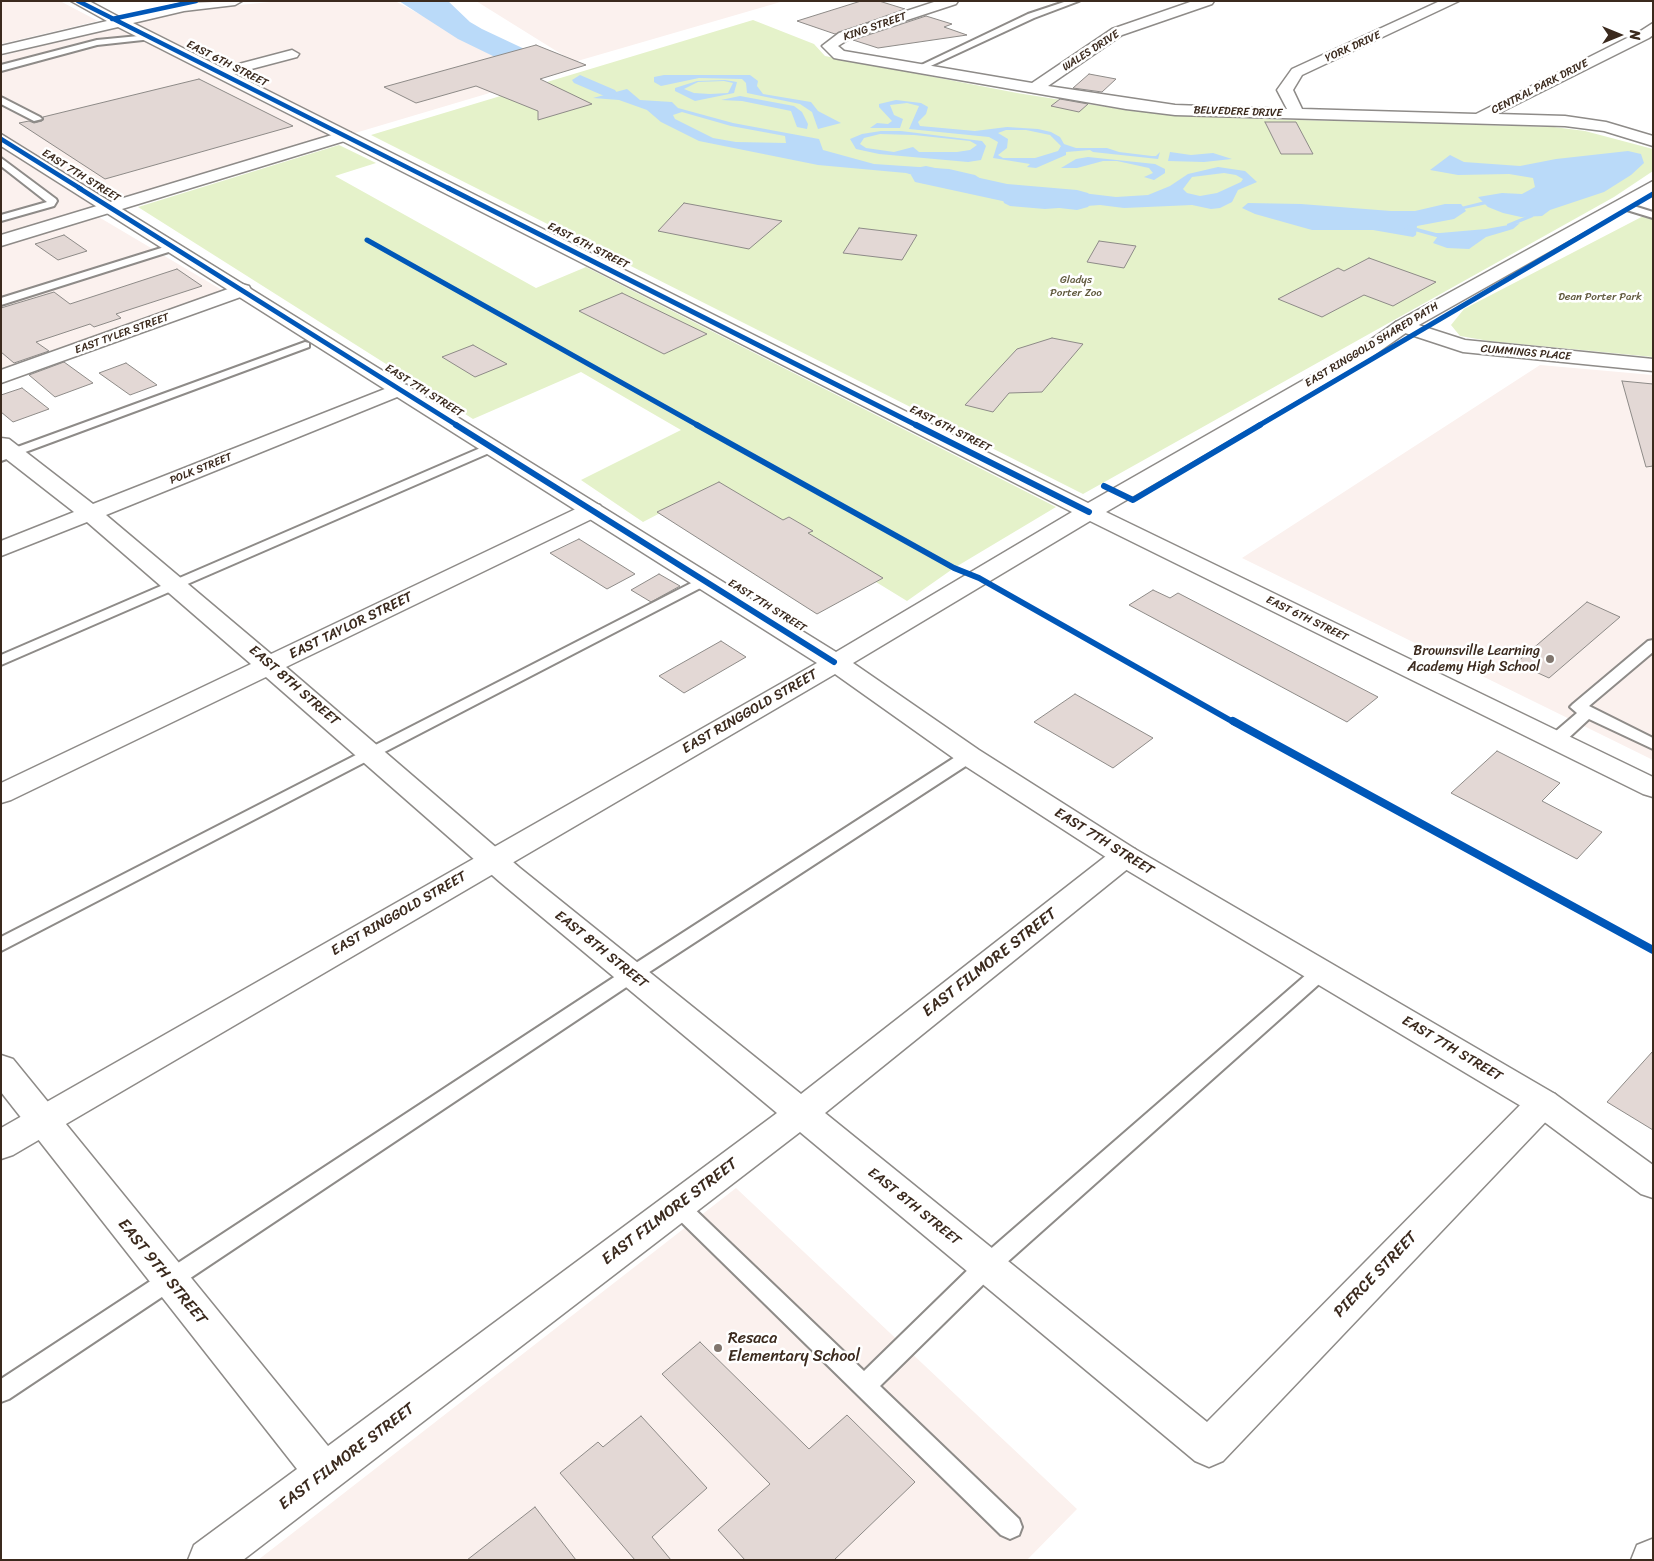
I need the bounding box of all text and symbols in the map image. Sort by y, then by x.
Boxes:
street label: KING STREET [842,10,908,44]
north arrow [1594,10,1644,60]
street label: WALES DRIVE [1060,28,1122,74]
street label: YORK DRIVE [1323,29,1383,65]
text: N [1622,30,1647,40]
street label: EAST 6TH STREET [184,38,270,90]
street label: CENTRAL PARK DRIVE [1489,57,1591,117]
street label: BELVEDERE DRIVE [1193,104,1283,120]
street label: EAST 7TH STREET [40,147,122,205]
street label: EAST 6TH STREET [545,220,631,272]
park label: Gladys Porter Zoo [1050,273,1102,299]
park label: Dean Porter Park [1558,290,1642,304]
street label: EAST RINGGOLD SHARED PATH [1303,300,1441,390]
street label: EAST TYLER STREET [73,311,171,357]
street label: CUMMINGS PLACE [1480,342,1572,364]
street label: EAST 7TH STREET [383,362,465,420]
street label: EAST 6TH STREET [907,403,993,455]
street label: POLK STREET [168,451,234,487]
street label: EAST 7TH STREET [726,577,808,635]
street label: EAST TAYLOR STREET [286,589,416,663]
street label: EAST 6TH STREET [1264,593,1350,645]
street label: EAST 8TH STREET [245,642,343,730]
place label: Brownsville Learning Academy High School [1407,643,1540,676]
marker: Brownsville Learning Academy High School [1544,653,1556,665]
street label: EAST RINGGOLD STREET [679,666,821,758]
street label: EAST 7TH STREET [1051,805,1157,879]
street label: EAST RINGGOLD STREET [328,868,470,960]
street label: EAST FILMORE STREET [919,905,1061,1021]
street label: EAST 8TH STREET [551,907,651,993]
street label: EAST 7TH STREET [1399,1012,1505,1086]
street label: EAST FILMORE STREET [598,1155,742,1269]
street label: EAST 8TH STREET [864,1164,964,1250]
street label: EAST 9TH STREET [113,1215,211,1329]
street label: PIERCE STREET [1330,1228,1422,1322]
place label: Resaca Elementary School [728,1329,860,1367]
marker: Resaca Elementary School [712,1342,724,1354]
street label: EAST FILMORE STREET [275,1400,419,1514]

